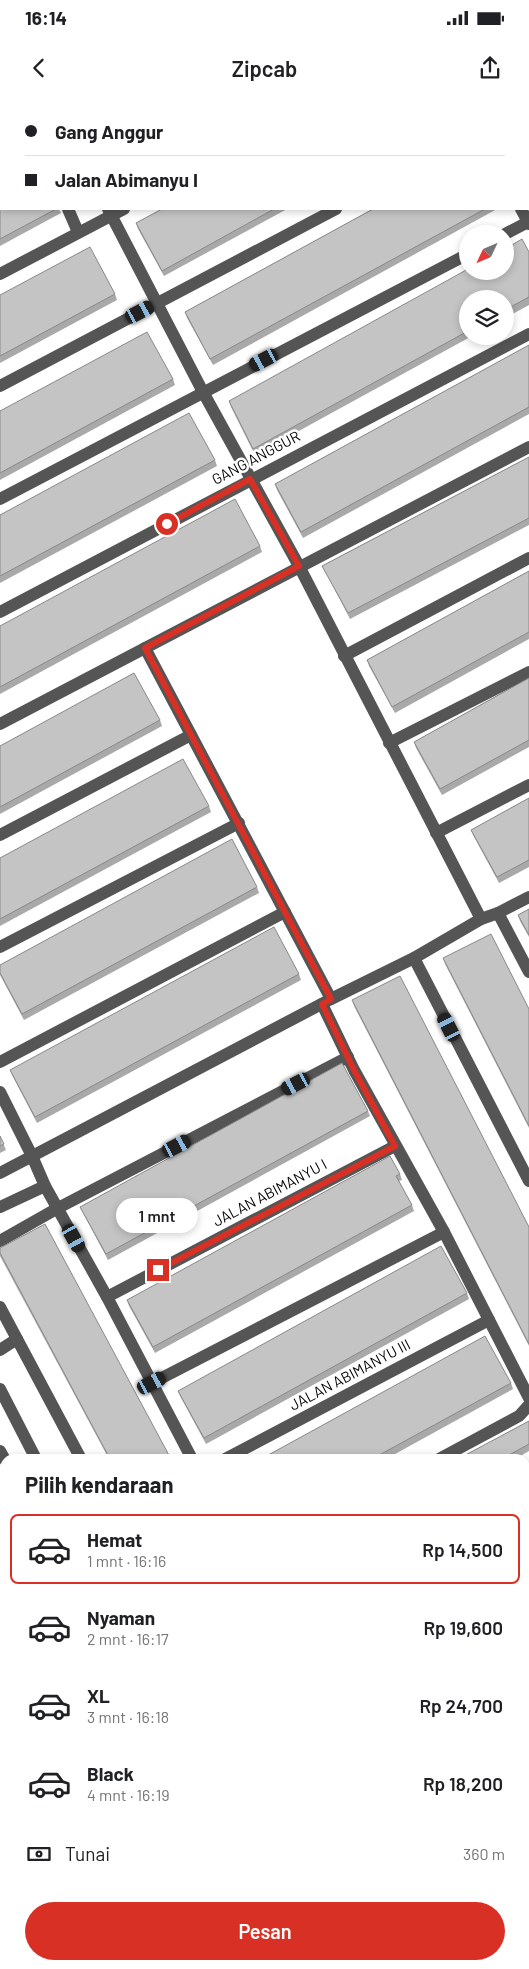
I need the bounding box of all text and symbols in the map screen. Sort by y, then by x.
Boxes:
text: 16:14 [25,6,67,29]
icon: back [25,54,53,82]
icon: share [476,54,504,82]
text: Zipcab [232,55,297,81]
text: Gang Anggur [55,120,163,143]
text: Jalan Abimanyu I [55,168,198,191]
north arrow [459,225,514,280]
map controls [459,225,514,345]
button: layers [459,290,514,345]
car [123,298,156,326]
car [247,346,280,374]
street label: GANG ANGGUR [208,426,303,488]
route start [156,513,178,535]
car [435,1010,462,1044]
car [279,1070,312,1098]
car [160,1132,193,1160]
street label: JALAN ABIMANYU I [209,1154,330,1230]
callout: 1 mnt [117,1198,199,1232]
text: 1 mnt [139,1206,175,1225]
car [60,1221,87,1255]
route end [147,1259,169,1281]
street label: JALAN ABIMANYU III [286,1335,413,1414]
car [135,1369,168,1397]
text: Pilih kendaraan [25,1471,173,1497]
icon: car [27,1527,72,1572]
text: Hemat [87,1528,142,1551]
text: Rp 14,500 [422,1538,503,1561]
text: 1 mnt · 16:16 [87,1551,166,1570]
icon: car [27,1605,72,1650]
text: Nyaman [87,1606,155,1629]
text: Rp 19,600 [423,1616,503,1639]
text: 2 mnt · 16:17 [87,1629,169,1648]
icon: car [27,1683,72,1728]
text: XL [87,1684,110,1707]
text: Rp 24,700 [419,1694,503,1717]
text: 3 mnt · 16:18 [87,1707,169,1726]
icon: car [27,1761,72,1806]
text: Black [87,1762,134,1785]
text: Rp 18,200 [423,1772,503,1795]
text: 4 mnt · 16:19 [87,1785,170,1804]
icon: cash [25,1840,53,1868]
text: Tunai [65,1842,110,1865]
text: 360 m [463,1844,505,1863]
button: Pesan [25,1902,505,1960]

